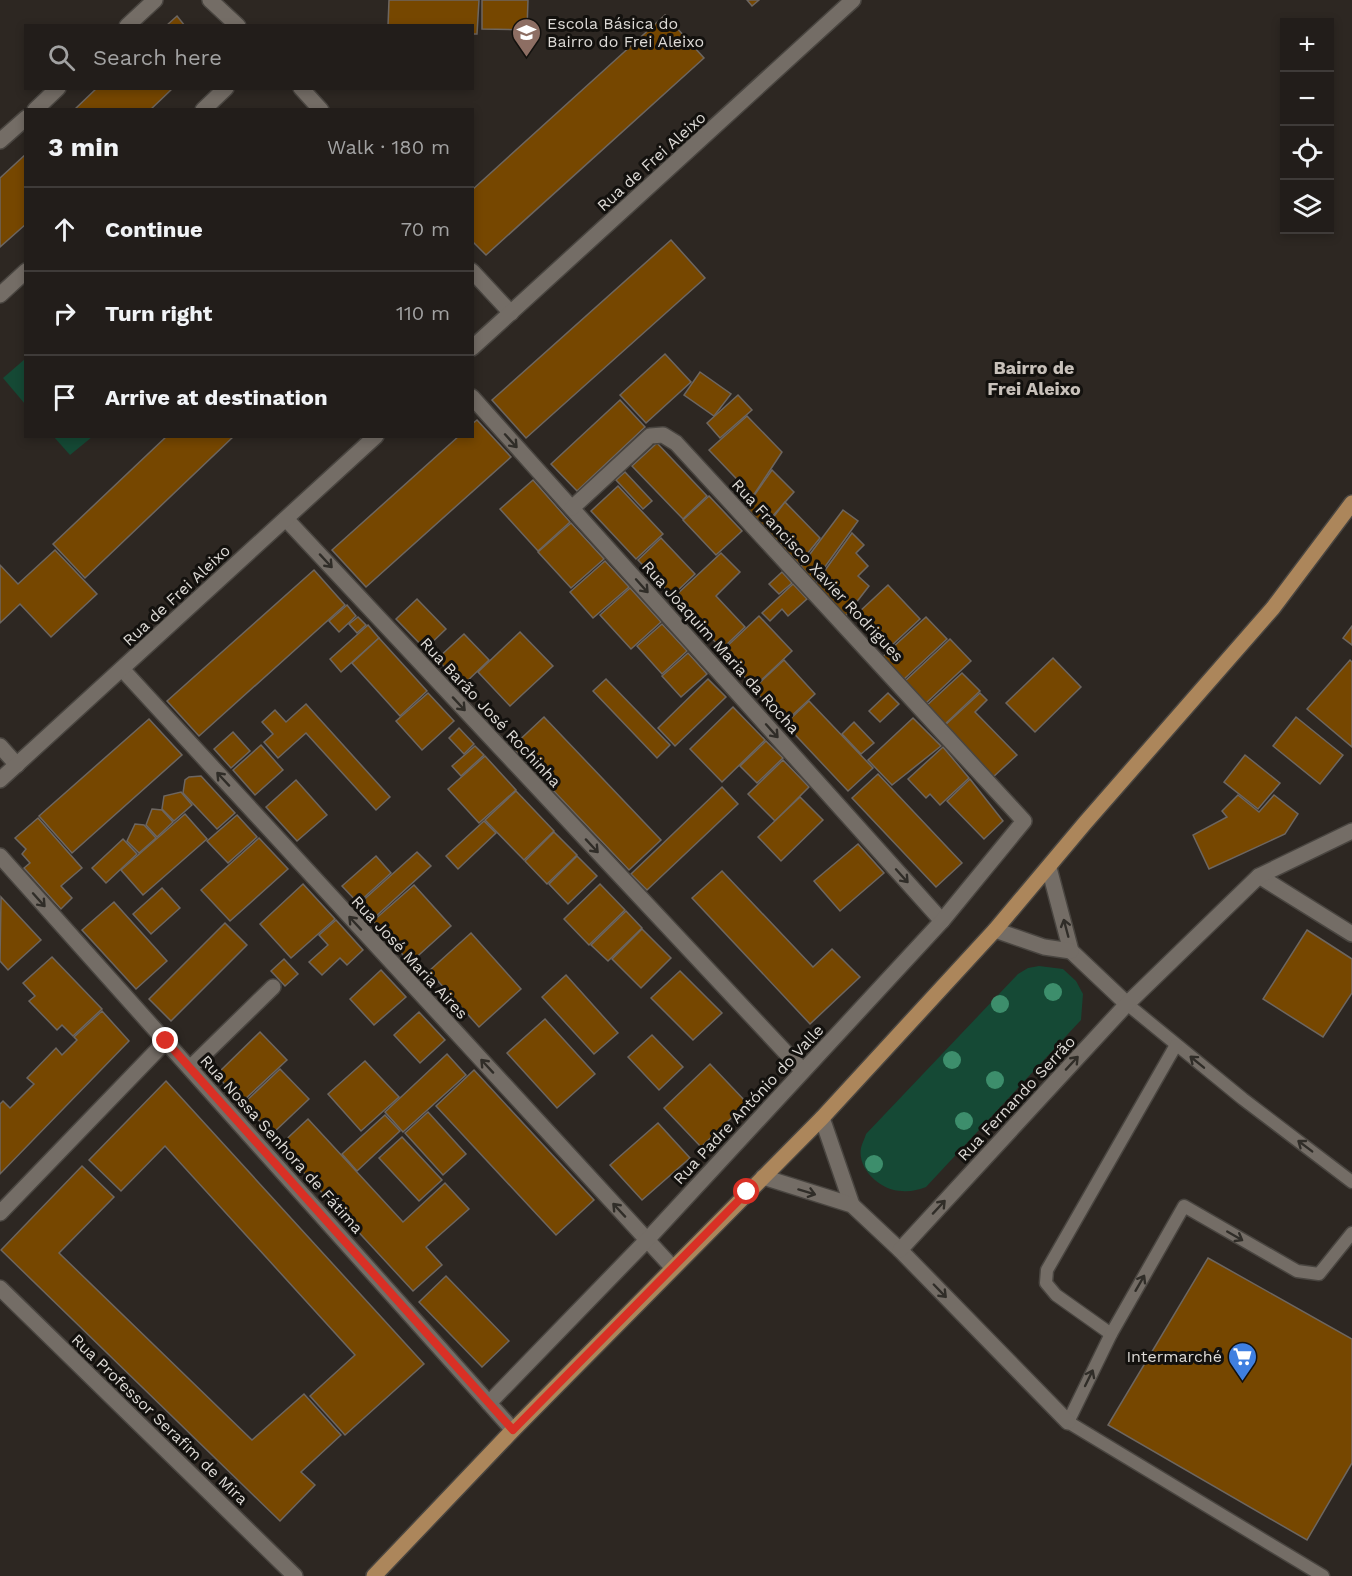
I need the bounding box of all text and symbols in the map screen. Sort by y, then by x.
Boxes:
place label: Escola Básica do Bairro do Frei Aleixo [547,14,704,51]
school or university icon: Escola Básica do Bairro do Frei Aleixo [510,16,542,58]
map controls [1280,18,1334,234]
button: + [1280,18,1334,72]
search box [24,24,474,90]
icon: search [45,41,78,74]
text: Search here [93,45,222,70]
button: − [1280,72,1334,126]
street label: Rua de Frei Aleixo [593,108,710,215]
button: locate [1280,126,1334,180]
text: 3 min [48,132,119,162]
text: Walk · 180 m [327,135,450,159]
button: layers [1280,180,1334,234]
icon: ahead [48,213,81,246]
text: Continue [105,217,203,242]
text: 70 m [401,217,450,241]
icon: right [48,297,81,330]
text: Turn right [105,301,212,326]
text: 110 m [396,301,450,325]
district label: Bairro de Frei Aleixo [987,357,1081,399]
icon: arrive [48,381,81,414]
text: Arrive at destination [105,385,328,410]
one-way arrow [504,433,518,448]
street label: Rua Francisco Xavier Rodrigues [728,475,907,666]
street label: Rua de Frei Aleixo [119,541,234,650]
one-way arrow [319,554,333,569]
street label: Rua Joaquim Maria da Rocha [638,557,803,738]
one-way arrow [635,578,649,593]
street label: Rua Barão José Rochinha [416,634,565,791]
one-way arrow [452,696,466,711]
one-way arrow [765,723,779,738]
one-way arrow [216,772,230,787]
one-way arrow [585,839,599,854]
one-way arrow [895,868,909,883]
one-way arrow [32,892,46,907]
street label: Rua José Maria Aires [348,892,472,1023]
one-way arrow [348,916,362,931]
one-way arrow [1059,919,1071,938]
street label: Rua Padre António do Valle [669,1020,827,1188]
route end [152,1027,178,1053]
street label: Rua Fernando Serrão [953,1032,1079,1165]
street label: Rua Nossa Senhora de Fátima [196,1051,367,1238]
one-way arrow [1064,1056,1079,1071]
one-way arrow [1190,1056,1206,1069]
one-way arrow [480,1059,494,1074]
one-way arrow [1298,1140,1314,1153]
route start [733,1178,759,1204]
one-way arrow [797,1187,816,1198]
one-way arrow [932,1199,946,1214]
one-way arrow [612,1203,626,1218]
one-way arrow [1226,1230,1243,1242]
one-way arrow [1134,1275,1146,1292]
one-way arrow [933,1284,948,1299]
street label: Rua Professor Serafim de Mira [68,1330,252,1509]
supermarket icon: Intermarché [1227,1340,1259,1382]
place label: Intermarché [1126,1347,1222,1366]
one-way arrow [1084,1370,1096,1388]

